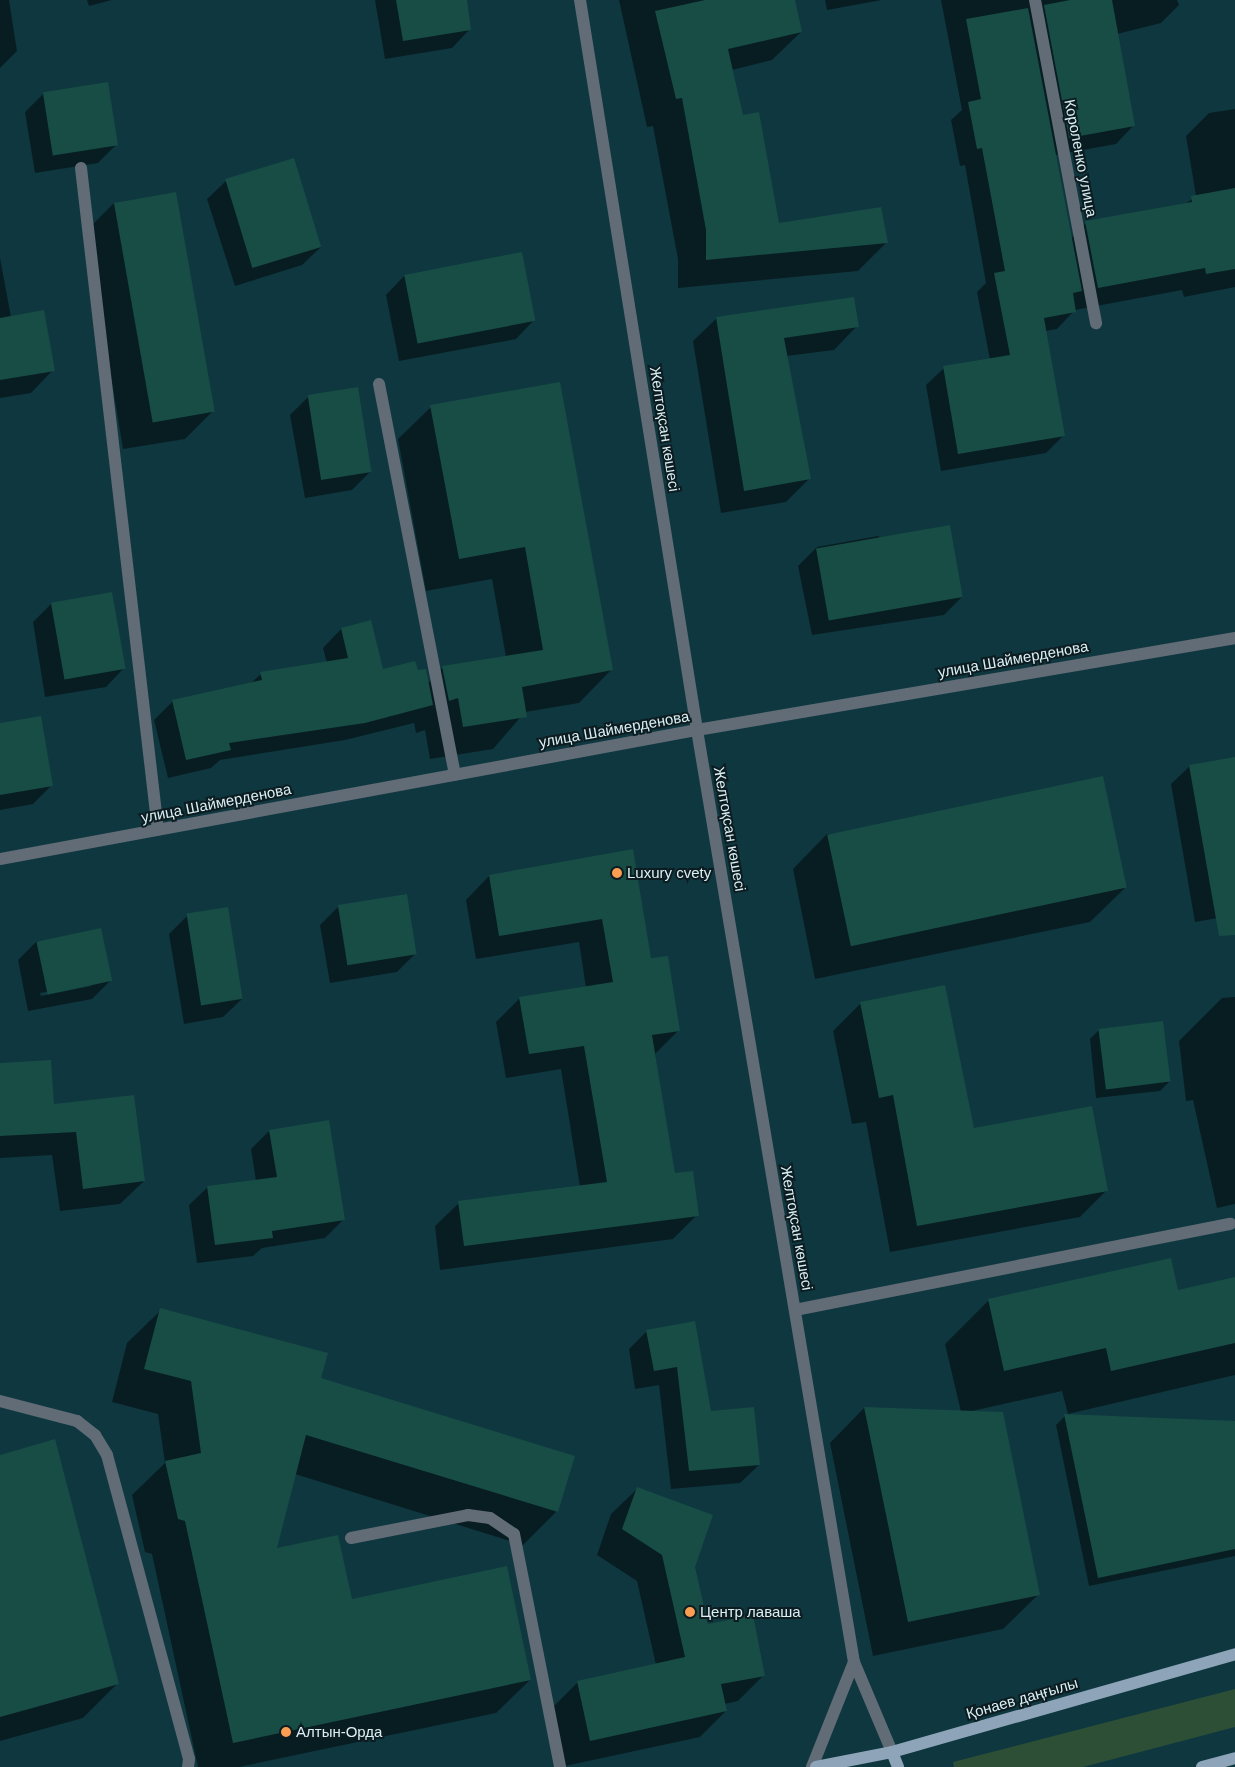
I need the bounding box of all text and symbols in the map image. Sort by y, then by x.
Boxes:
street label: Короленко улица [1061,98,1101,218]
street label: Желтоқсан көшесі [646,365,684,493]
street label: улица Шаймерденова [936,637,1090,681]
street label: улица Шаймерденова [537,707,691,751]
street label: Желтоқсан көшесі [710,765,750,893]
street label: улица Шаймерденова [139,780,293,826]
place label: Luxury cvety [627,864,711,882]
marker: Luxury cvety [611,867,623,879]
street label: Желтоқсан көшесі [777,1164,817,1292]
place label: Центр лаваша [700,1603,801,1621]
marker: Центр лаваша [684,1606,696,1618]
street label: Қонаев даңғылы [964,1673,1080,1723]
place label: Алтын-Орда [296,1723,382,1741]
marker: Алтын-Орда [280,1726,292,1738]

